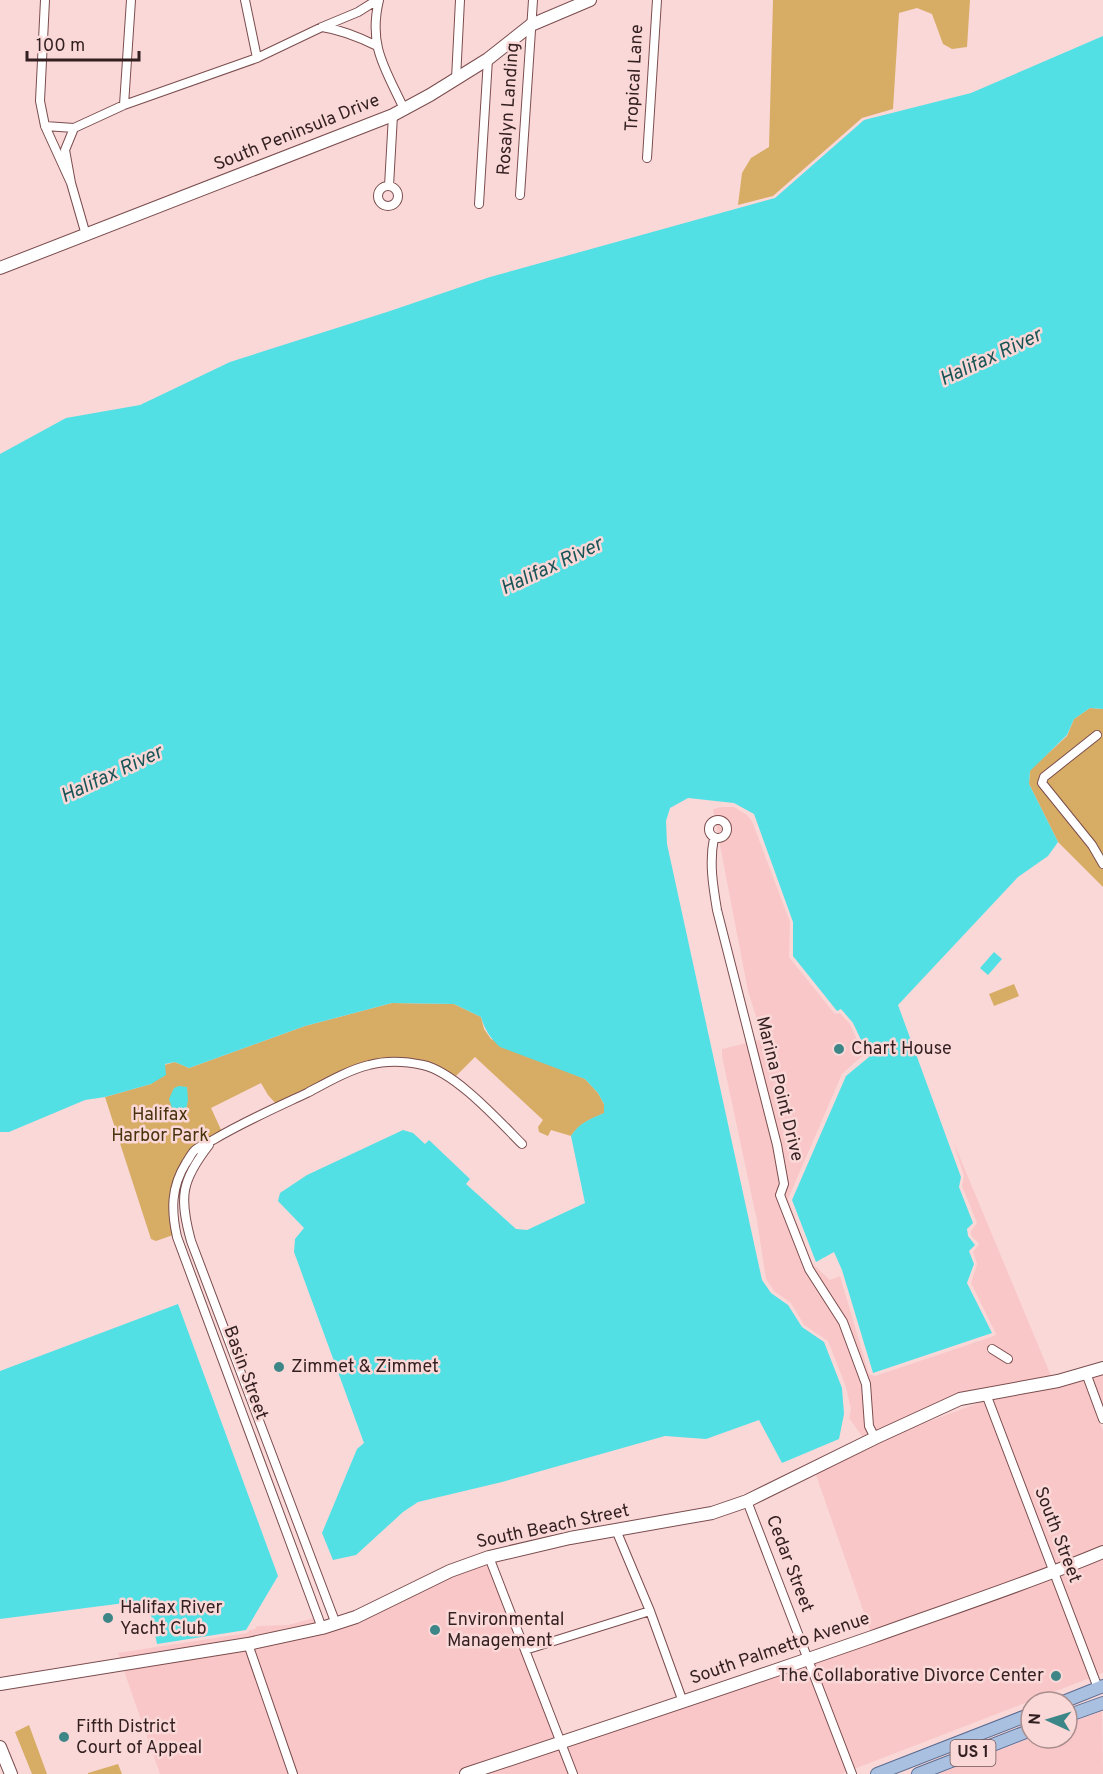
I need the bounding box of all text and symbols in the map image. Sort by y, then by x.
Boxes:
scale bar [27,24,140,62]
street label: Tropical Lane [621,24,649,132]
text: 100 m [36,35,85,58]
street label: Rosalyn Landing [493,42,525,176]
street label: South Peninsula Drive [211,89,383,177]
water label: Halifax River [936,322,1047,393]
water label: Halifax River [497,531,608,602]
water label: Halifax River [57,739,168,810]
street label: Marina Point Drive [750,1014,808,1164]
place label: Chart House [851,1038,952,1061]
marker: Chart House [832,1042,846,1056]
park label: Halifax Harbor Park [111,1104,209,1148]
street label: Basin Street [217,1323,273,1423]
place label: Zimmet & Zimmet [291,1356,439,1379]
marker: Zimmet & Zimmet [272,1360,286,1374]
street label: South Street [1028,1484,1086,1586]
street label: South Beach Street [474,1500,632,1554]
street label: Cedar Street [760,1512,818,1616]
place label: Halifax River Yacht Club [120,1597,223,1641]
street label: South Palmetto Avenue [687,1607,873,1691]
place label: Environmental Management [447,1609,565,1653]
marker: Halifax River Yacht Club [101,1611,115,1625]
marker: Environmental Management [428,1623,442,1637]
place label: The Collaborative Divorce Center [778,1665,1044,1688]
marker: The Collaborative Divorce Center [1049,1669,1063,1683]
north arrow [1019,1690,1079,1750]
text: N [1026,1713,1046,1726]
place label: Fifth District Court of Appeal [76,1716,202,1760]
marker: Fifth District Court of Appeal [57,1730,71,1744]
road number: US 1 [950,1740,996,1766]

